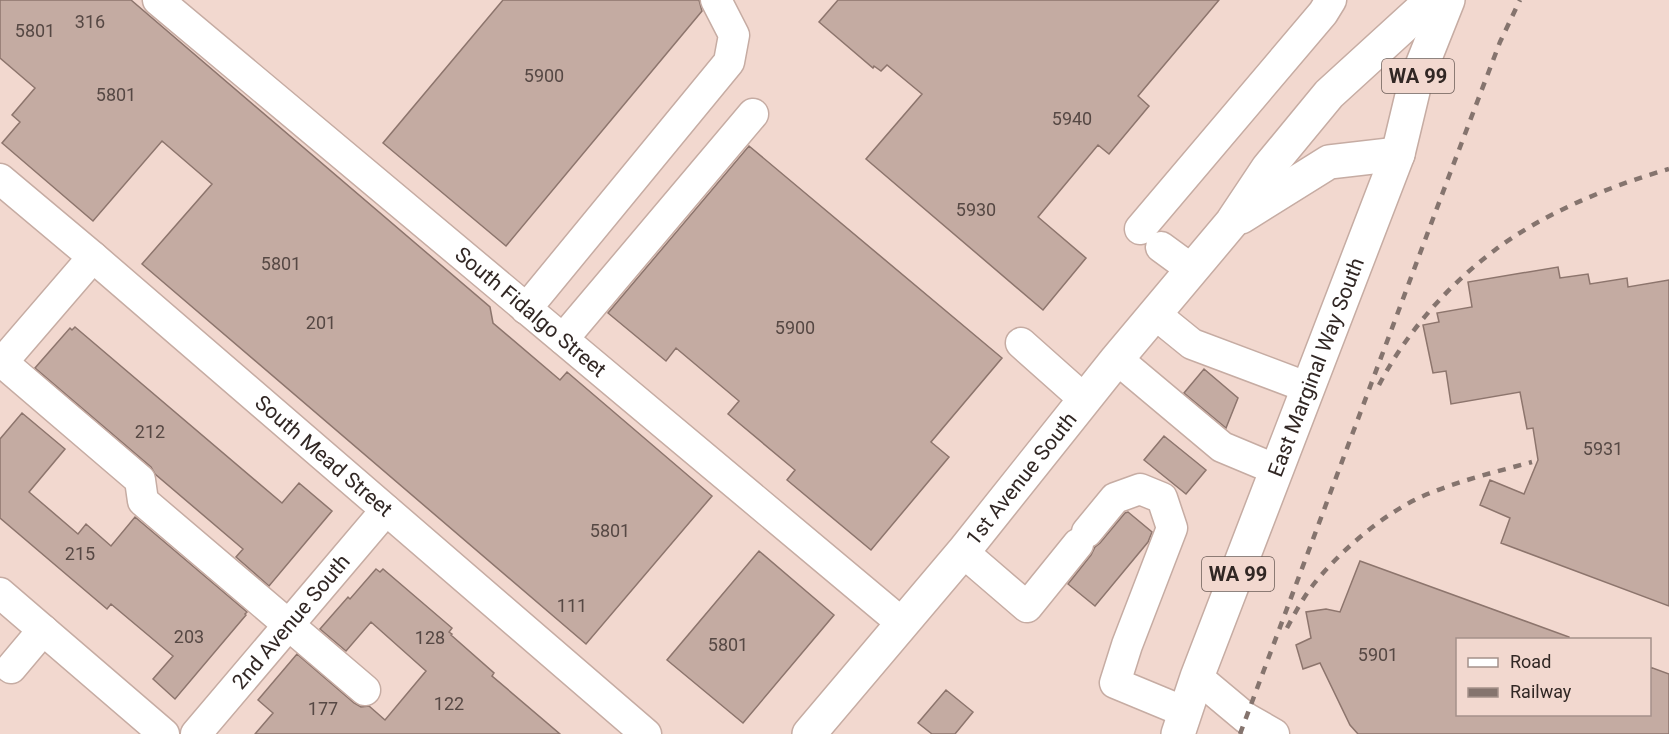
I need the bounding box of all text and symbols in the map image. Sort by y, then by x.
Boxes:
house number: 316 [75,11,105,32]
house number: 5801 [15,20,55,41]
road number: WA 99 [1382,59,1454,93]
house number: 5900 [524,65,564,86]
house number: 5801 [96,84,136,105]
house number: 5940 [1052,108,1092,129]
house number: 5930 [956,199,996,220]
street label: South Fidalgo Street [450,242,611,382]
house number: 5801 [261,253,301,274]
street label: East Marginal Way South [1263,254,1369,480]
house number: 201 [306,312,336,333]
house number: 5900 [775,317,815,338]
street label: South Mead Street [250,390,397,522]
street label: 1st Avenue South [961,408,1082,550]
house number: 212 [135,421,165,442]
house number: 5931 [1583,438,1623,459]
house number: 5801 [590,520,630,541]
house number: 215 [65,543,95,564]
street label: 2nd Avenue South [227,550,355,694]
road number: WA 99 [1202,557,1274,591]
house number: 111 [557,595,587,616]
house number: 203 [174,626,204,647]
house number: 128 [415,627,445,648]
house number: 5801 [708,634,748,655]
legend [1456,638,1651,716]
house number: 5901 [1358,644,1398,665]
text: Road [1510,651,1551,672]
text: Railway [1510,681,1572,702]
house number: 122 [434,693,464,714]
house number: 177 [308,698,338,719]

